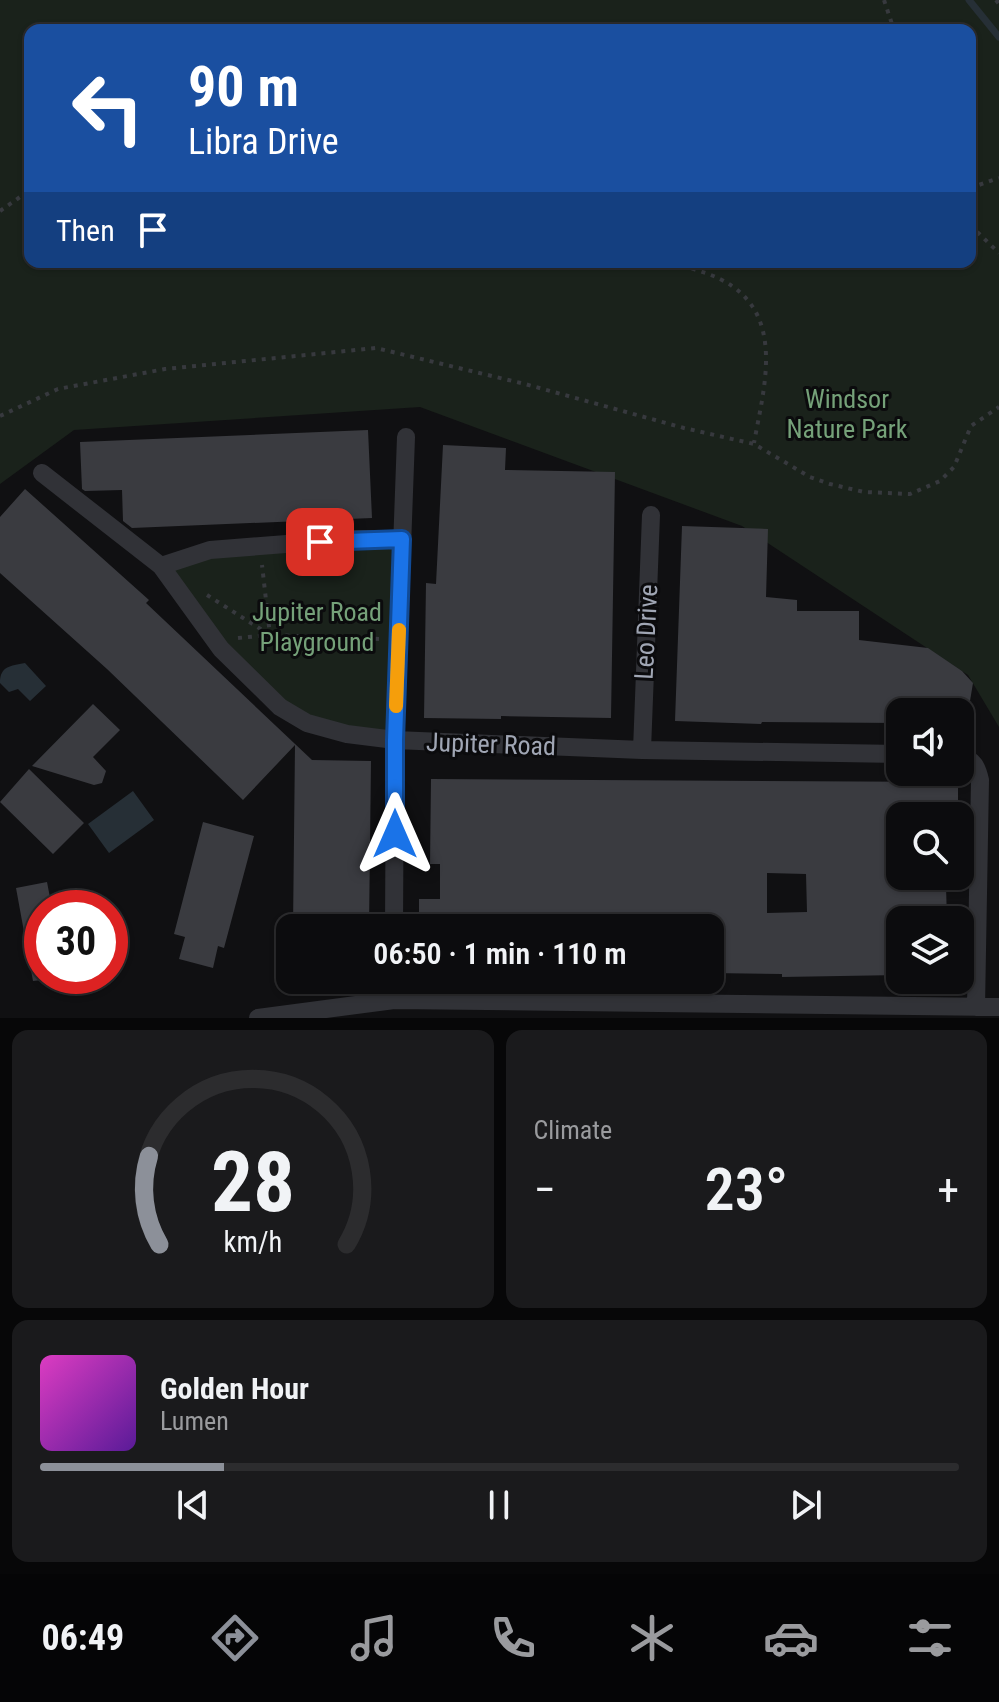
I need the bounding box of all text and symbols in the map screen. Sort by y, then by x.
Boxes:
text: 90 m [188,54,299,120]
icon: left [56,56,160,160]
text: Libra Drive [188,121,339,163]
icon: arrive [131,208,175,252]
text: Then [56,213,115,248]
park label: Windsor Nature Park [786,384,908,444]
pin [286,508,354,576]
icon: arrive [298,520,342,564]
street label: Leo Drive [629,584,663,680]
park label: Jupiter Road Playground [252,597,382,657]
map controls [886,698,974,994]
button: sound [886,698,974,786]
street label: Jupiter Road [426,727,556,761]
position arrow [353,792,437,876]
button: search [886,802,974,890]
speed limit sign: 30 [24,890,128,994]
button: layers [886,906,974,994]
text: 06:50 · 1 min · 110 m [373,936,627,971]
text: Climate [534,1115,612,1145]
text: 28 [211,1134,295,1231]
text: 23° [705,1154,788,1225]
text: − [534,1164,556,1216]
text: + [937,1164,959,1216]
text: km/h [223,1225,282,1259]
text: Golden Hour [160,1371,309,1406]
text: Lumen [160,1406,229,1436]
icon: previous [171,1483,215,1527]
icon: pause [477,1483,521,1527]
icon: next [784,1483,828,1527]
icon: directions [207,1610,263,1666]
icon: music [346,1610,402,1666]
icon: phone [485,1610,541,1666]
icon: climate [624,1610,680,1666]
icon: car [763,1610,819,1666]
icon: filters [902,1610,958,1666]
text: 06:49 [41,1617,124,1659]

